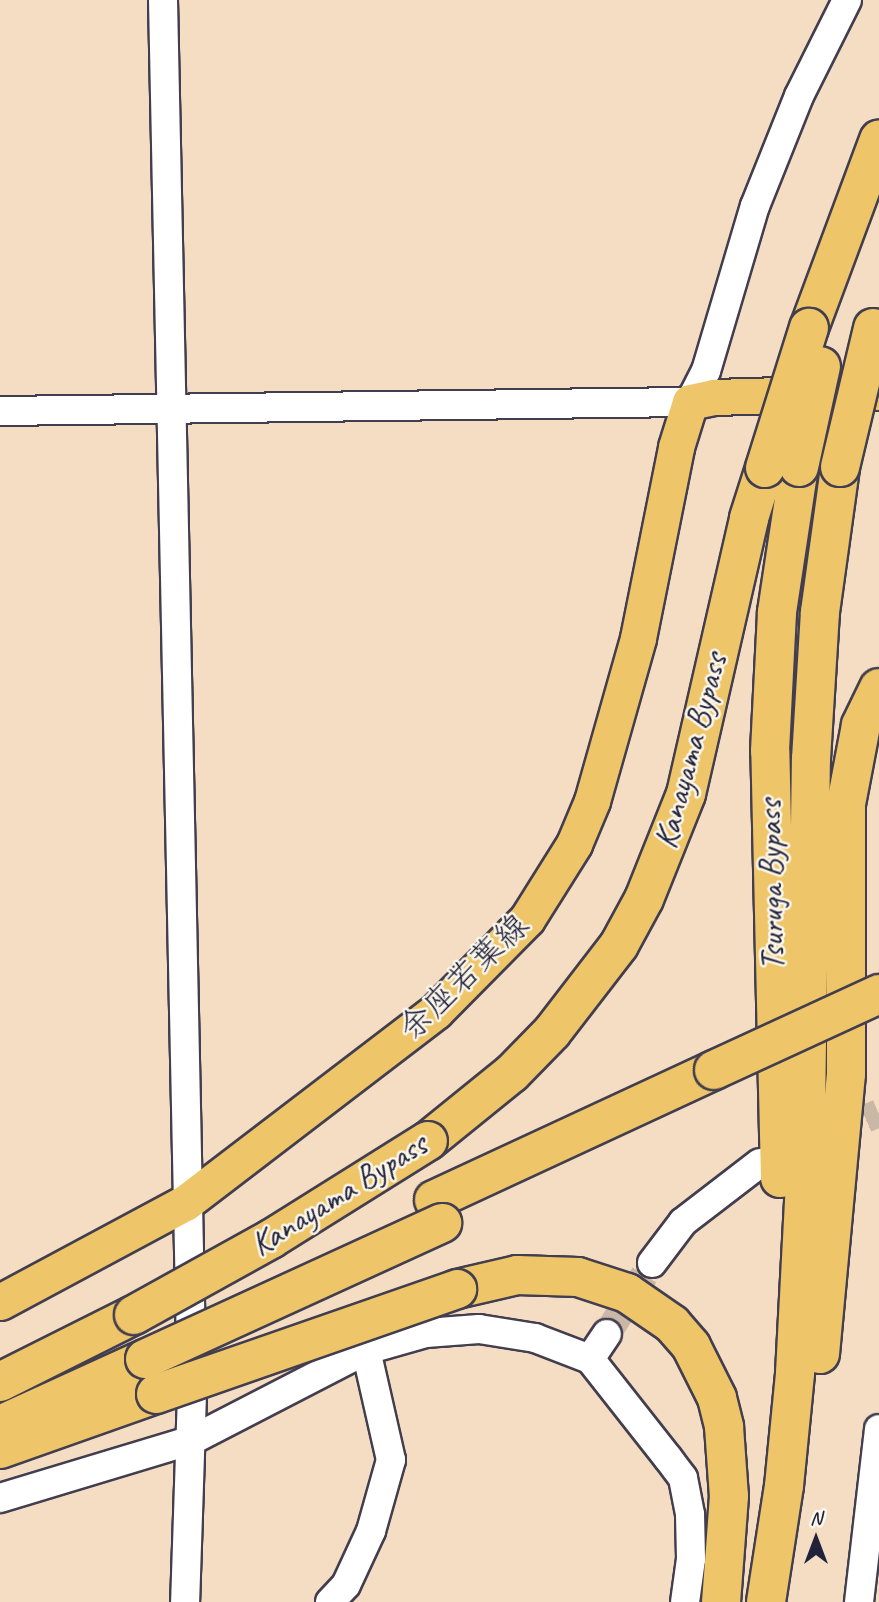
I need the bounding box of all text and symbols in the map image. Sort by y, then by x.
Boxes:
street label: Kanayama Bypass [646,649,736,853]
street label: Tsuruga Bypass [751,799,793,971]
street label: 余座若葉線 [391,905,537,1049]
street label: Kanayama Bypass [243,1125,435,1265]
north arrow [781,1504,851,1574]
text: N [810,1506,822,1530]

